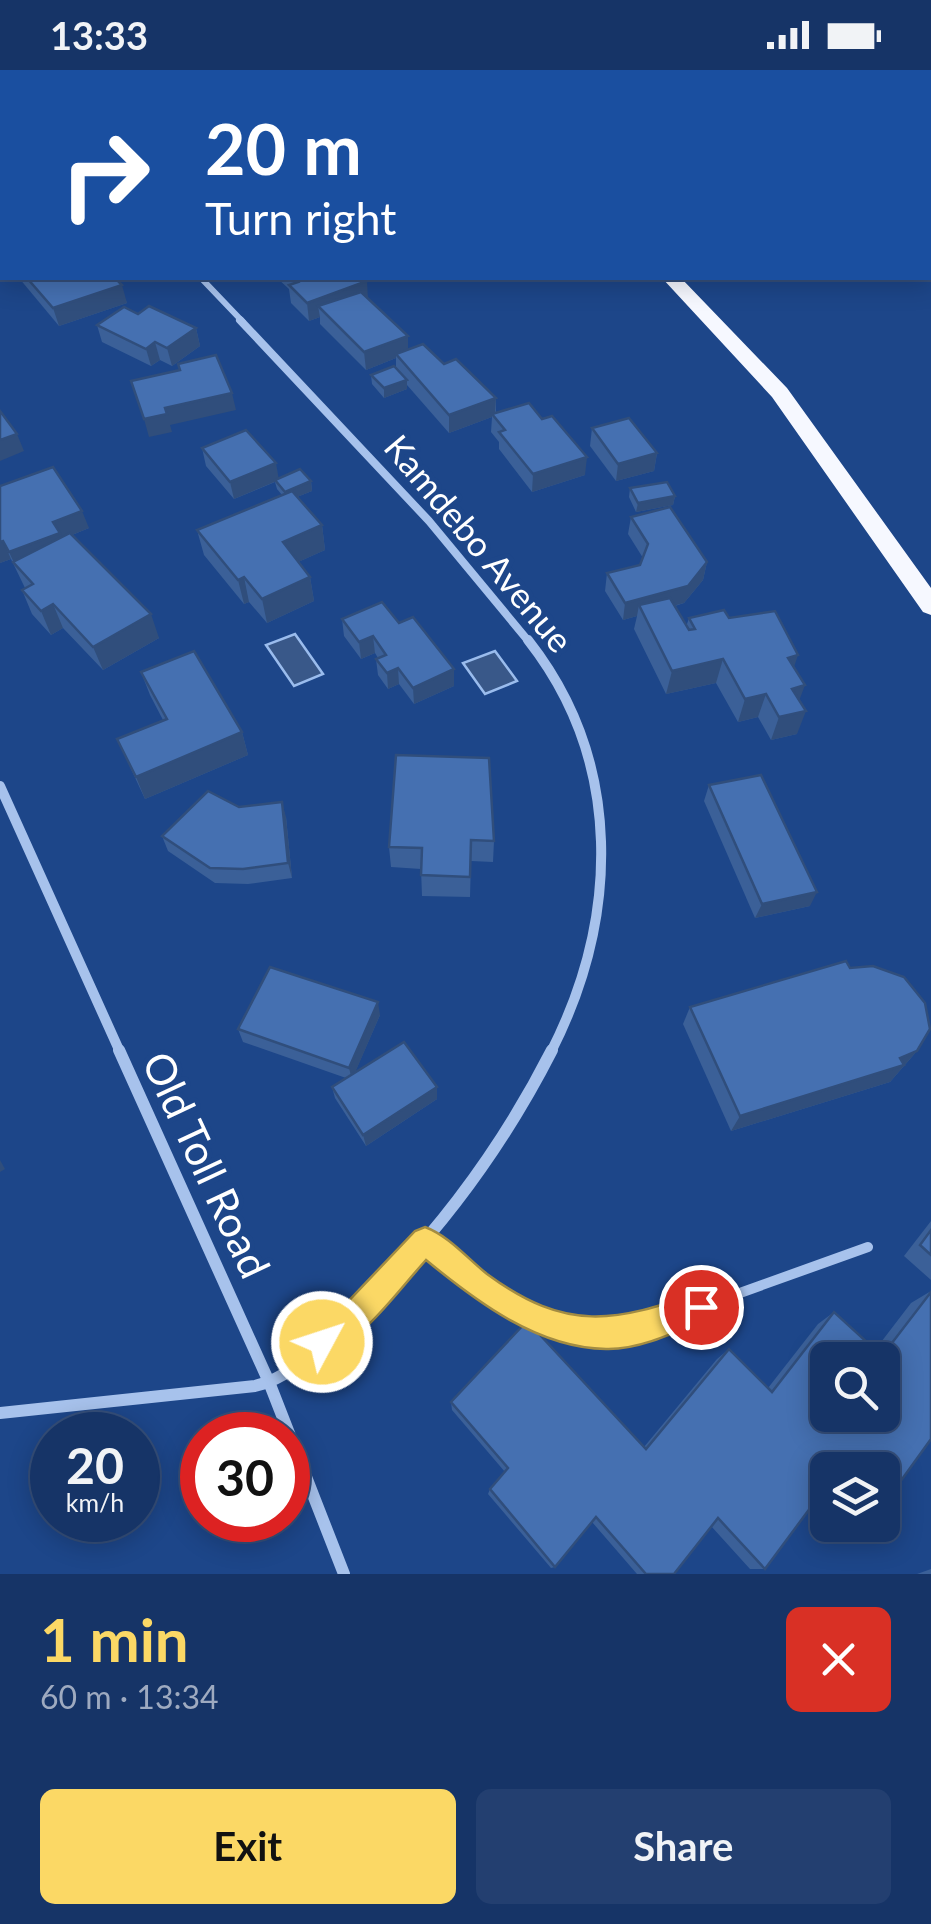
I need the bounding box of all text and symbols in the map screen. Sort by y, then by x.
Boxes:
text: 13:33 [50,12,148,58]
text: 20 m [205,106,362,190]
icon: right [40,110,170,240]
text: Turn right [205,191,396,245]
street label: Kamdebo Avenue [377,426,583,660]
street label: Old Toll Road [133,1044,281,1285]
pin [659,1265,744,1350]
icon: arrive [674,1280,729,1335]
position arrow [270,1290,374,1394]
map controls [810,1342,900,1542]
button: search [810,1342,900,1432]
speed limit sign: 30 [180,1412,310,1542]
text: 20 [66,1435,124,1495]
button: layers [810,1452,900,1542]
text: km/h [66,1487,124,1517]
text: 1 min [40,1603,189,1675]
button: close [786,1607,891,1712]
text: 60 m · 13:34 [40,1677,219,1716]
button: Exit [40,1789,456,1904]
button: Share [476,1789,891,1904]

